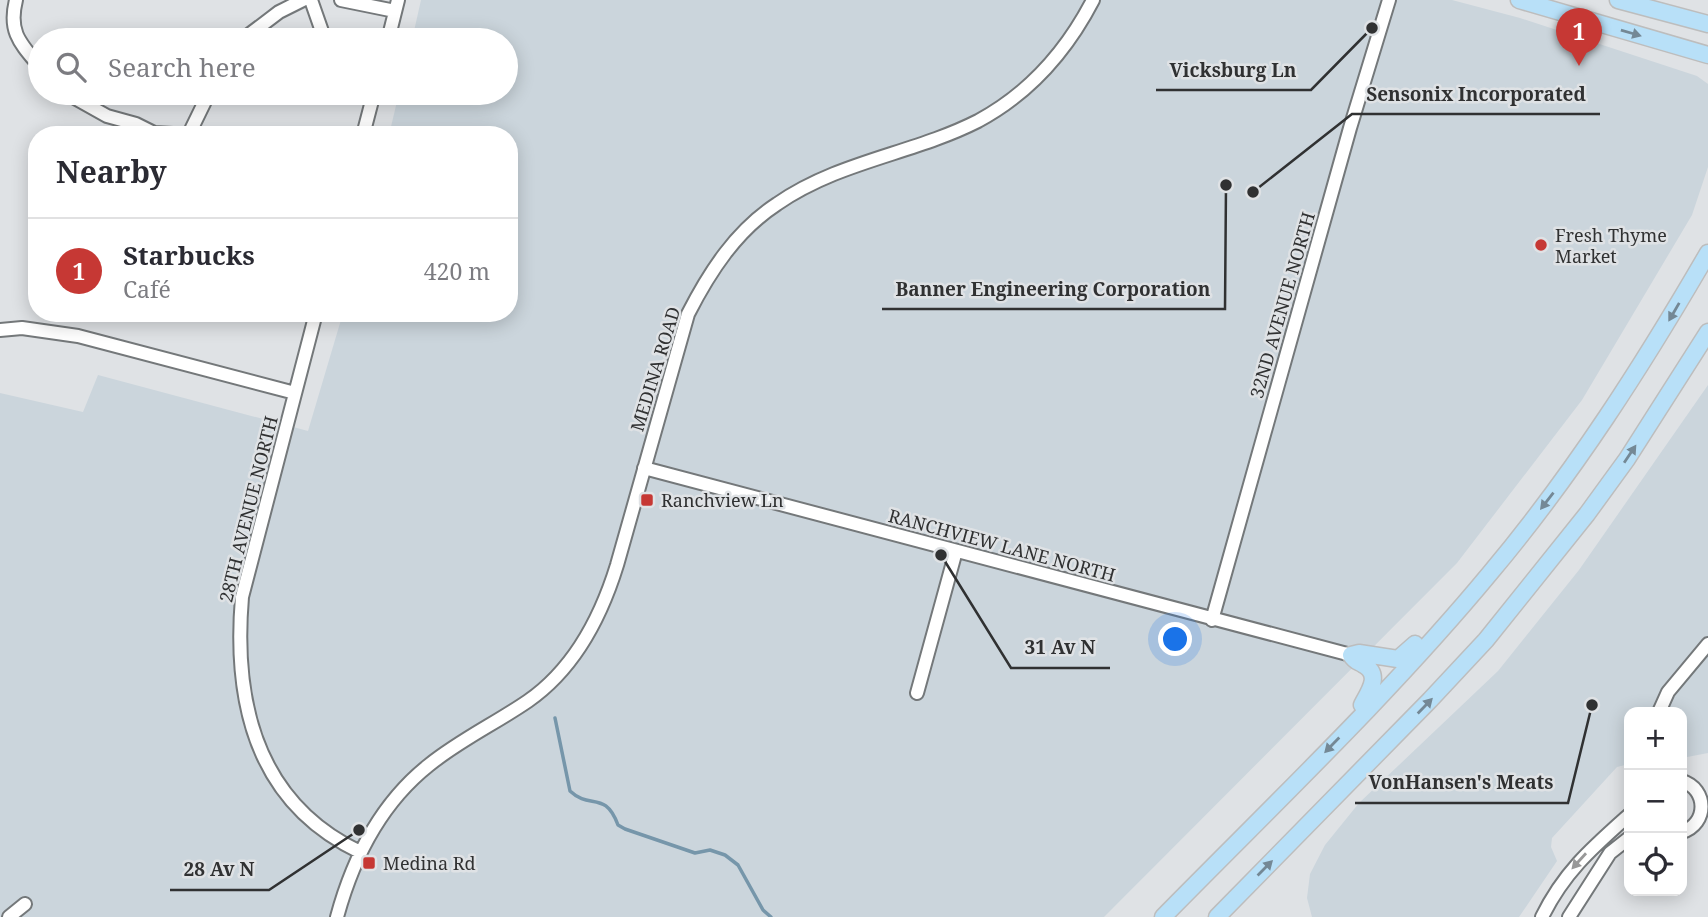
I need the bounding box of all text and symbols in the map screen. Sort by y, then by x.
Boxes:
pin: 1 [1556,8,1602,66]
search box [28,28,518,105]
one-way arrow [1621,28,1642,38]
icon: search [52,48,90,86]
text: Search here [108,49,256,85]
callout: Vicksburg Ln [1156,50,1311,90]
text: Vicksburg Ln [1170,57,1297,83]
callout: Sensonix Incorporated [1352,74,1600,114]
text: Sensonix Incorporated [1366,81,1586,107]
text: Nearby [56,151,167,192]
street label: 32ND AVENUE NORTH [1244,209,1320,401]
place label: Fresh Thyme Market [1555,223,1667,268]
text: Starbucks [123,237,255,273]
marker: Fresh Thyme Market [1533,237,1549,253]
text: 1 [73,255,86,287]
text: 420 m [424,255,490,287]
callout: Banner Engineering Corporation [882,269,1225,309]
text: Café [123,273,171,305]
text: Banner Engineering Corporation [896,276,1211,302]
one-way arrow [1668,303,1680,322]
street label: MEDINA ROAD [625,304,685,434]
street label: 28TH AVENUE NORTH [213,413,283,605]
one-way arrow [1623,445,1637,463]
place label: Ranchview Ln [661,488,784,512]
marker: Ranchview Ln [639,492,655,508]
one-way arrow [1540,492,1555,510]
street label: RANCHVIEW LANE NORTH [886,503,1118,587]
your location [1158,622,1192,656]
callout: 31 Av N [1011,628,1110,668]
text: 31 Av N [1024,634,1096,660]
one-way arrow [1416,698,1432,715]
map controls [1624,707,1687,896]
button: + [1624,707,1687,770]
one-way arrow [1324,736,1340,753]
callout: VonHansen's Meats [1355,763,1568,803]
text: VonHansen's Meats [1369,769,1553,795]
button: − [1624,770,1687,833]
button: locate [1624,833,1687,896]
callout: 28 Av N [170,850,269,890]
place label: Medina Rd [383,851,476,875]
one-way arrow [1572,852,1588,869]
marker: Medina Rd [361,855,377,871]
text: 28 Av N [183,856,255,882]
one-way arrow [1257,860,1274,877]

